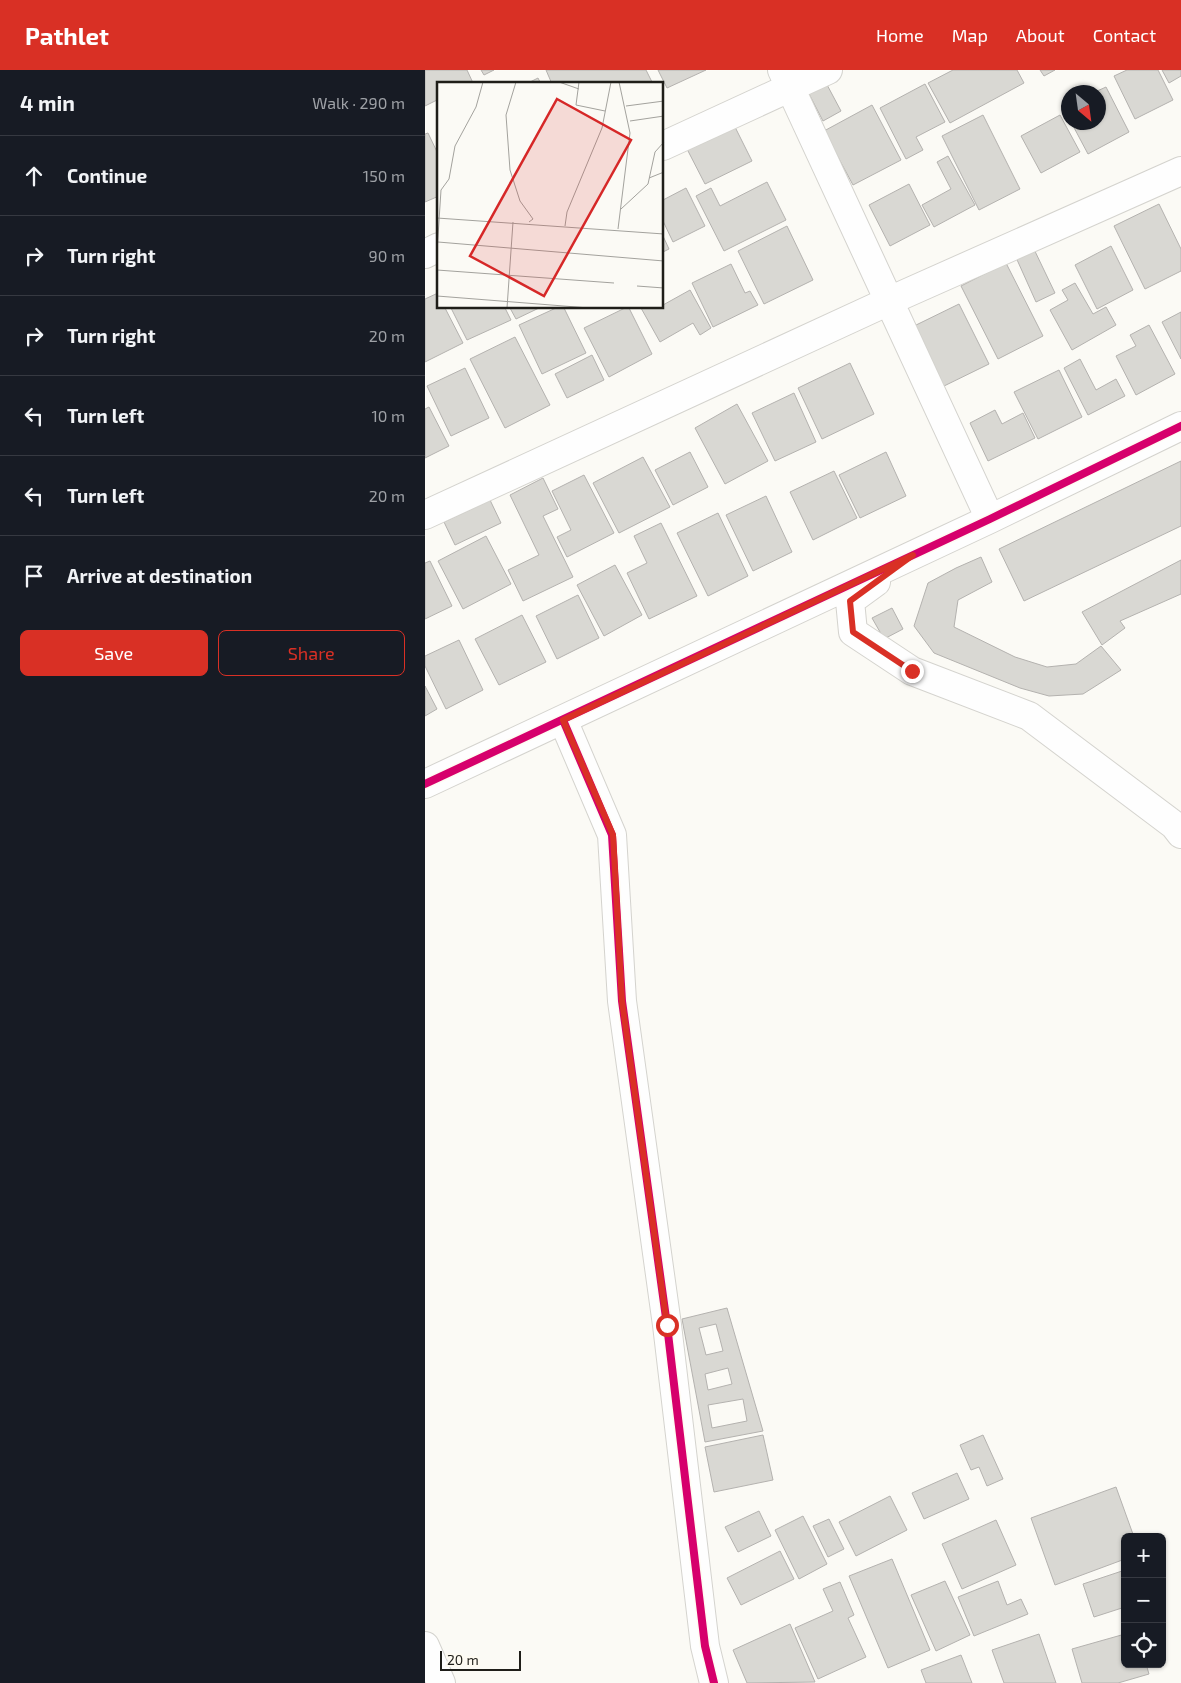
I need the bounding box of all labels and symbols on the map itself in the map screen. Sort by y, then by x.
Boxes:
inset map [437,82,664,309]
north arrow [1061,85,1106,130]
route end [901,660,924,683]
route start [656,1314,679,1337]
scale bar [440,1648,521,1671]

